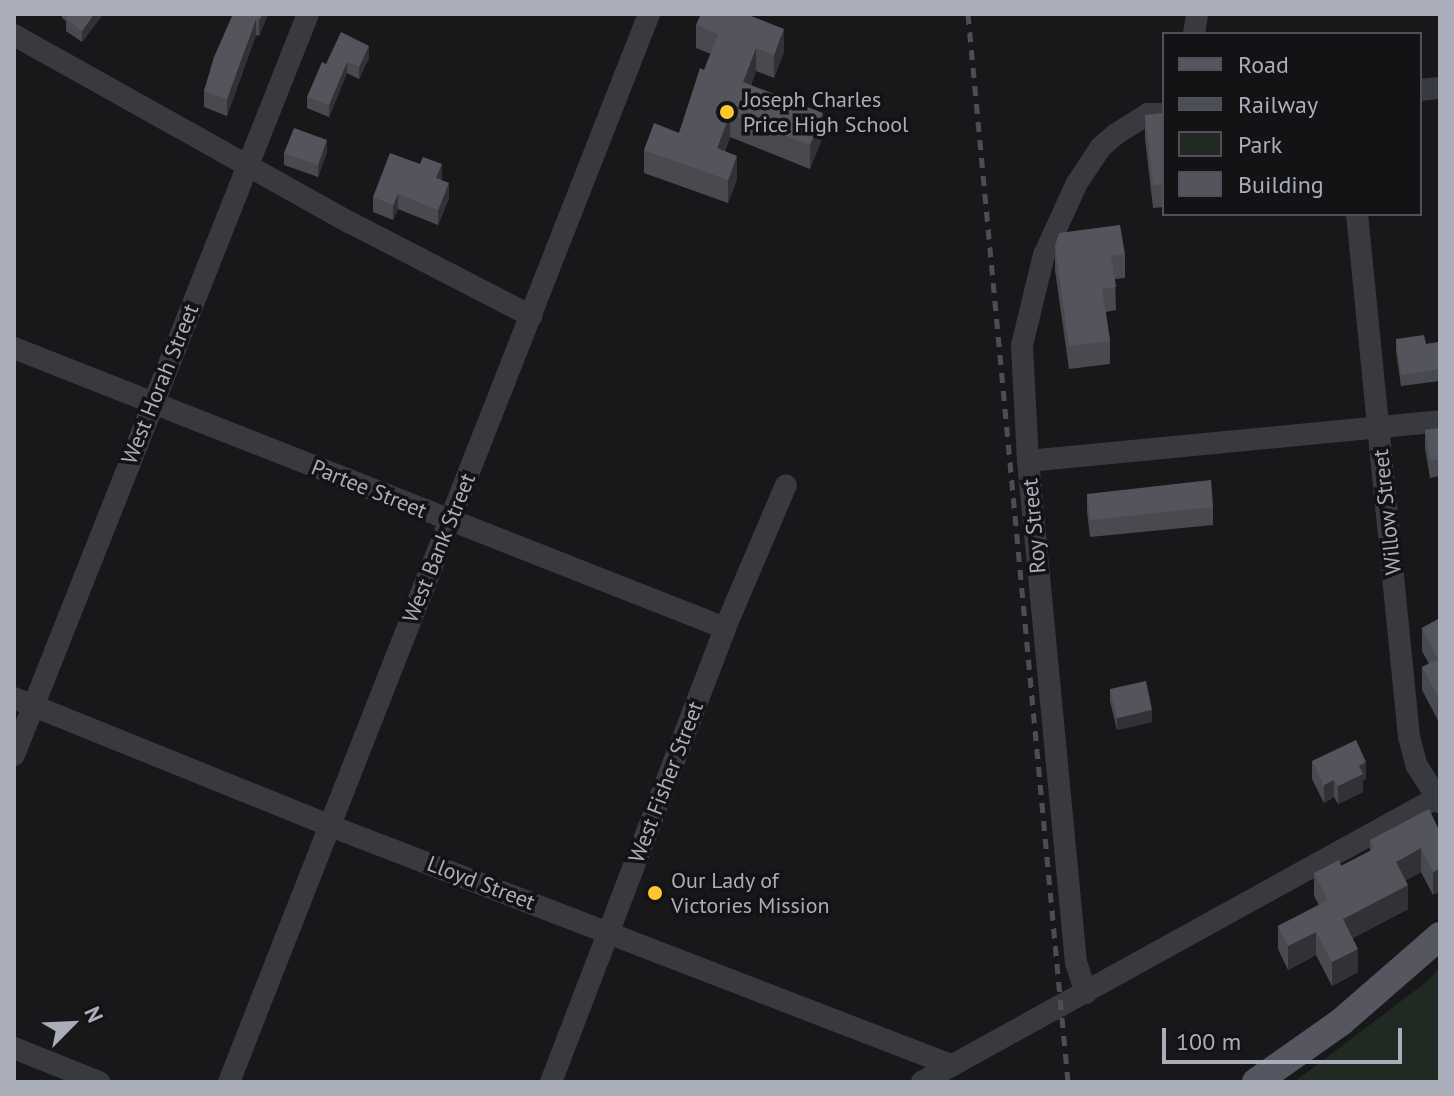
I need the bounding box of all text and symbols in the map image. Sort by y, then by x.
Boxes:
legend [1162,32,1422,216]
text: Road [1238,49,1289,80]
place label: Joseph Charles Price High School [743,86,908,138]
text: Railway [1238,89,1318,120]
marker: Joseph Charles Price High School [718,103,736,121]
text: Park [1238,129,1282,160]
text: Building [1238,169,1324,200]
street label: West Horah Street [116,300,204,468]
street label: Willow Street [1367,448,1407,576]
street label: Partee Street [308,454,430,524]
street label: West Bank Street [397,469,481,627]
street label: Roy Street [1017,477,1051,575]
street label: West Fisher Street [623,698,709,866]
street label: Lloyd Street [423,850,539,916]
place label: Our Lady of Victories Mission [671,867,830,918]
marker: Our Lady of Victories Mission [646,884,664,902]
north arrow [32,984,112,1064]
text: N [78,1002,110,1027]
scale bar [1166,1012,1406,1062]
text: 100 m [1176,1026,1241,1057]

